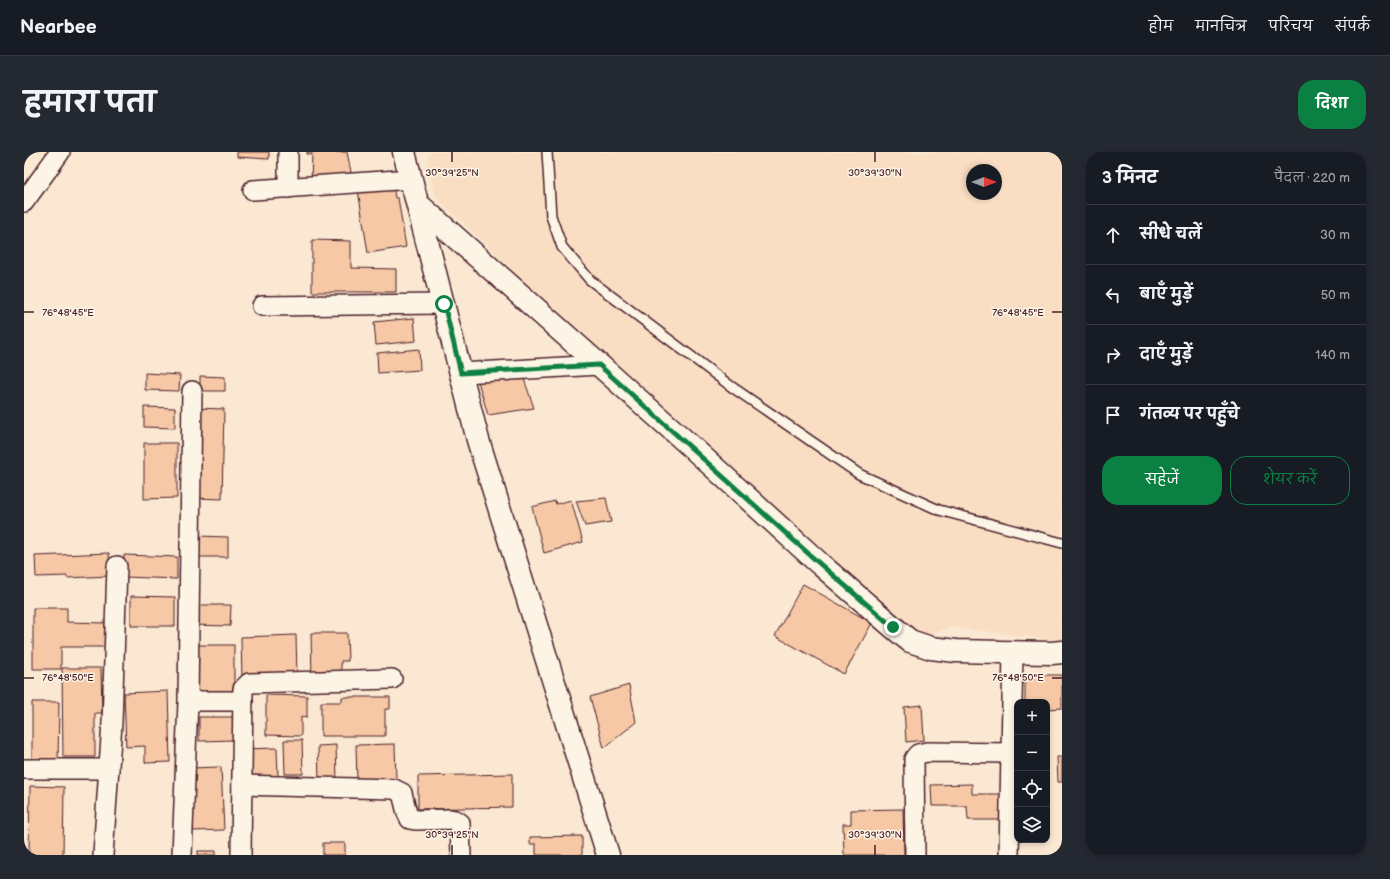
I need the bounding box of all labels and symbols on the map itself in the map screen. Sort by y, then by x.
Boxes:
north arrow [966,164,1002,200]
text: 30°39'25"N [425,167,479,179]
text: 30°39'30"N [848,167,902,179]
route start [435,295,453,313]
text: 76°48'45"E [42,307,94,319]
text: 76°48'45"E [992,307,1044,319]
route end [884,618,902,636]
text: 76°48'50"E [42,672,94,684]
text: 76°48'50"E [992,672,1044,684]
text: 30°39'25"N [425,829,479,841]
text: 30°39'30"N [848,829,902,841]

